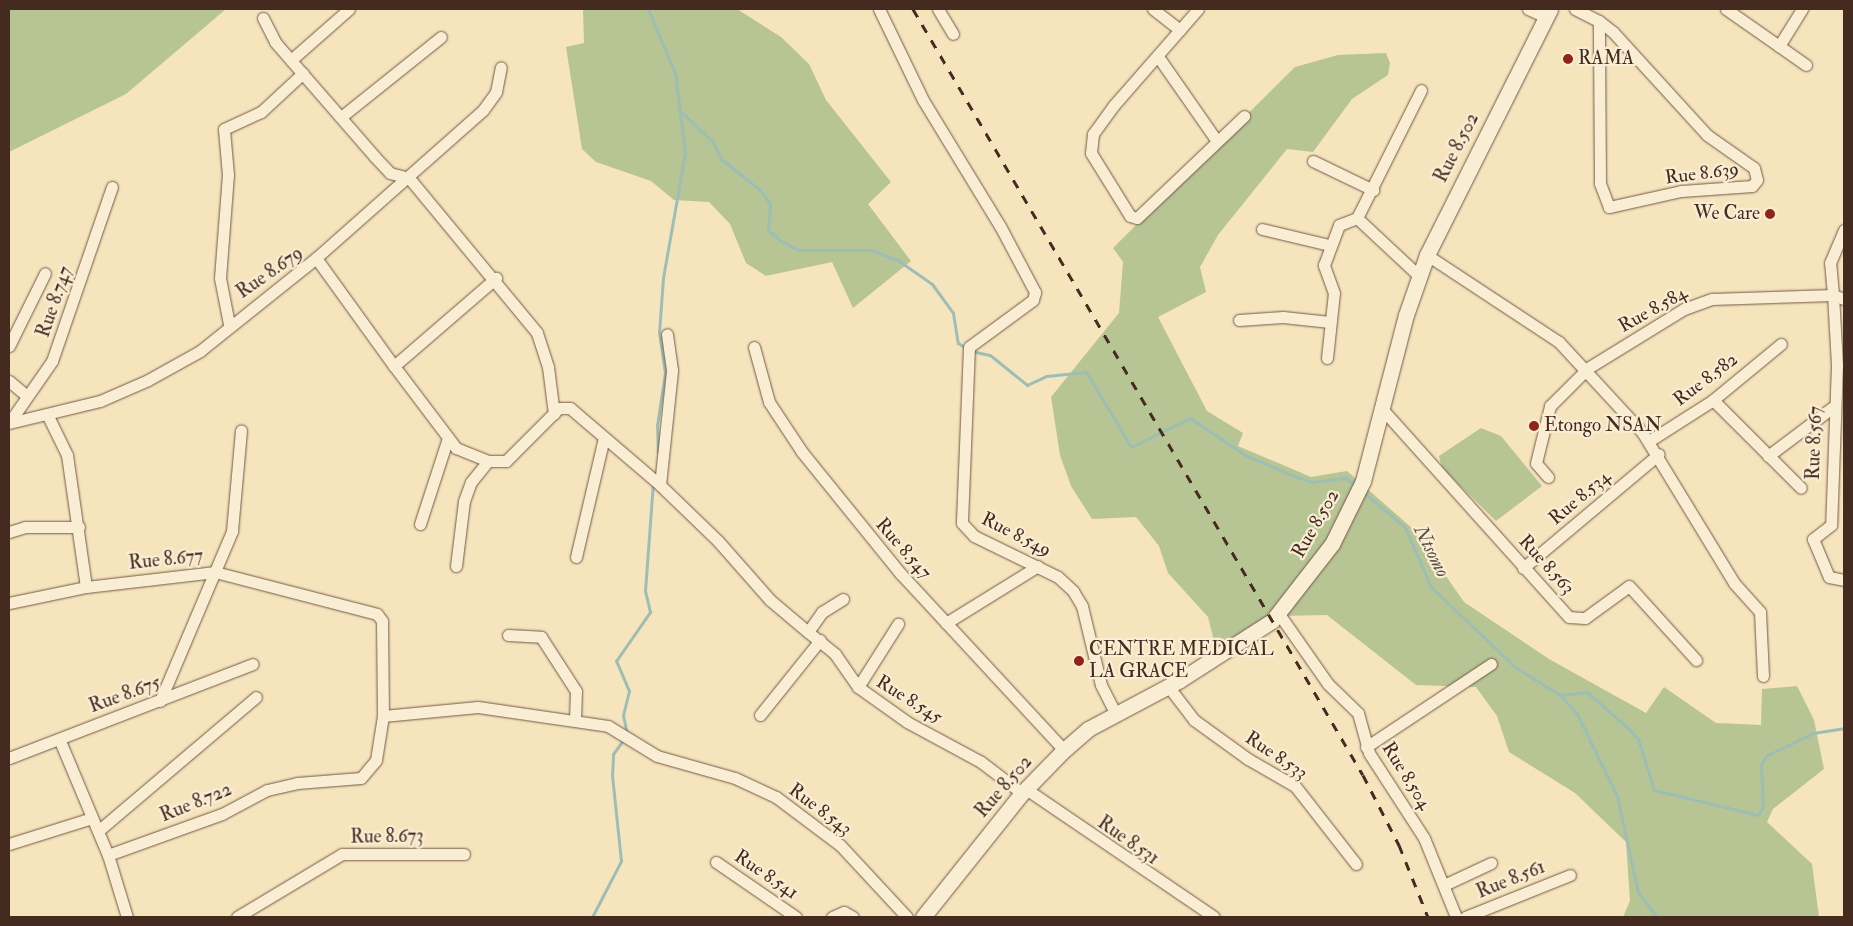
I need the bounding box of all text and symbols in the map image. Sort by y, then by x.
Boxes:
place label: RAMA [1578,48,1634,70]
marker: RAMA [1562,53,1574,65]
street label: Rue 8.502 [1430,109,1484,187]
street label: Rue 8.639 [1664,158,1740,190]
place label: We Care [1694,203,1760,225]
marker: We Care [1764,208,1776,220]
street label: Rue 8.679 [232,242,308,304]
street label: Rue 8.747 [32,263,78,341]
street label: Rue 8.584 [1615,282,1691,338]
street label: Rue 8.582 [1669,349,1743,411]
street label: Rue 8.567 [1802,406,1828,480]
place label: Etongo NSAN [1544,415,1662,437]
marker: Etongo NSAN [1528,420,1540,432]
street label: Rue 8.534 [1545,466,1615,530]
street label: Rue 8.502 [1287,486,1345,562]
street label: Rue 8.549 [977,508,1055,562]
street label: Rue 8.547 [870,514,936,584]
water label: Ntsomo [1409,521,1455,581]
street label: Rue 8.563 [1513,530,1579,600]
street label: Rue 8.677 [128,545,204,575]
place label: CENTRE MEDICAL LA GRACE [1089,639,1274,683]
marker: CENTRE MEDICAL LA GRACE [1073,655,1085,667]
street label: Rue 8.545 [872,671,946,729]
street label: Rue 8.675 [86,672,164,718]
street label: Rue 8.533 [1240,727,1312,785]
street label: Rue 8.504 [1376,738,1436,814]
street label: Rue 8.502 [971,751,1037,823]
street label: Rue 8.722 [157,778,235,828]
street label: Rue 8.543 [784,779,856,841]
street label: Rue 8.531 [1093,812,1163,870]
street label: Rue 8.673 [350,825,424,849]
street label: Rue 8.541 [730,845,802,905]
street label: Rue 8.561 [1473,856,1549,904]

